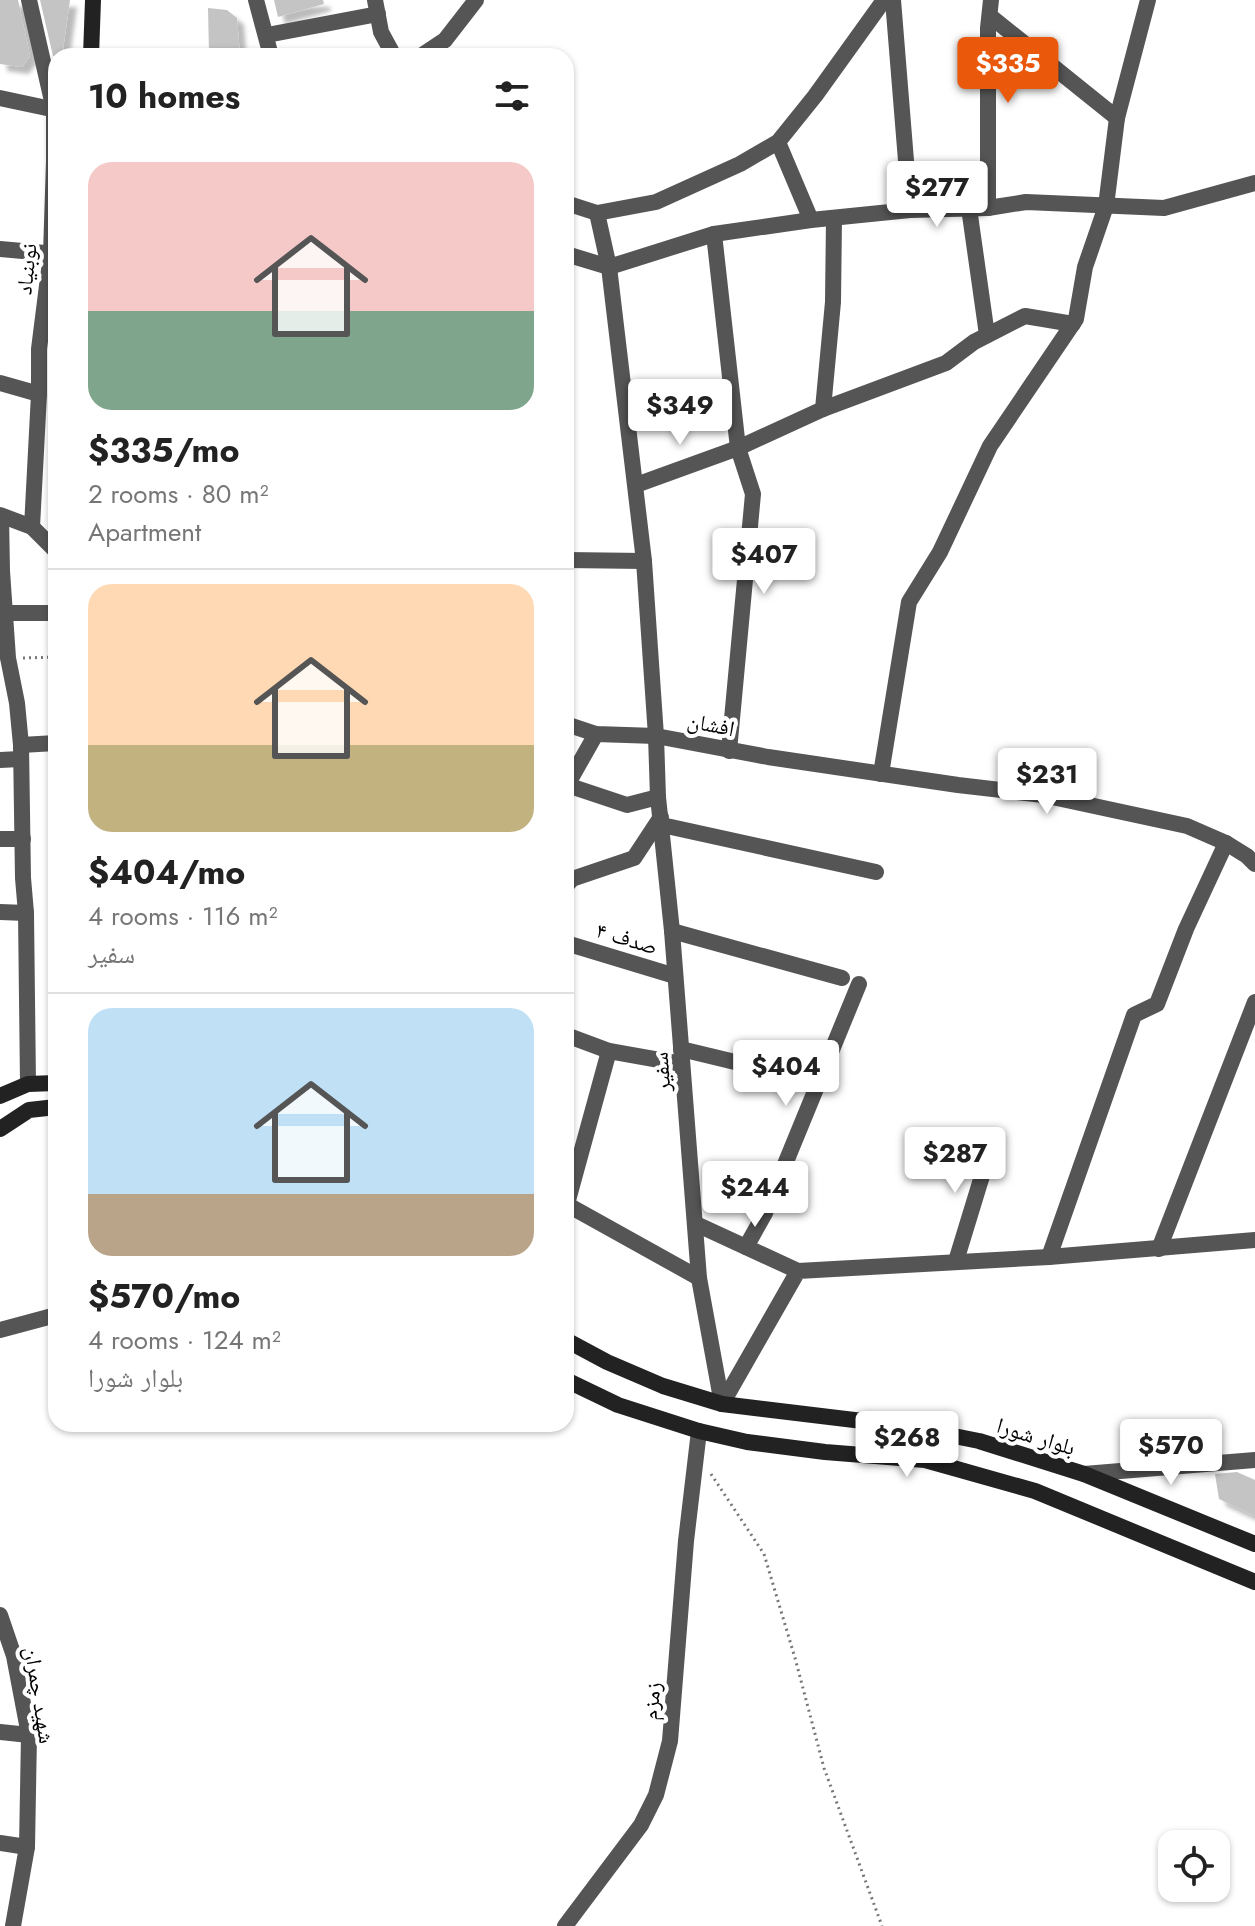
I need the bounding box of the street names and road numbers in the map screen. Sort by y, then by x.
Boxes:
street label: نوبنیاد [7,242,45,296]
street label: افشان [685,704,737,744]
street label: صدف ۴ [592,914,662,962]
street label: سفیر [644,1051,678,1094]
street label: بلوار شورا [993,1409,1079,1463]
street label: شهید چمران [17,1644,63,1746]
street label: زمزم [633,1681,669,1721]

